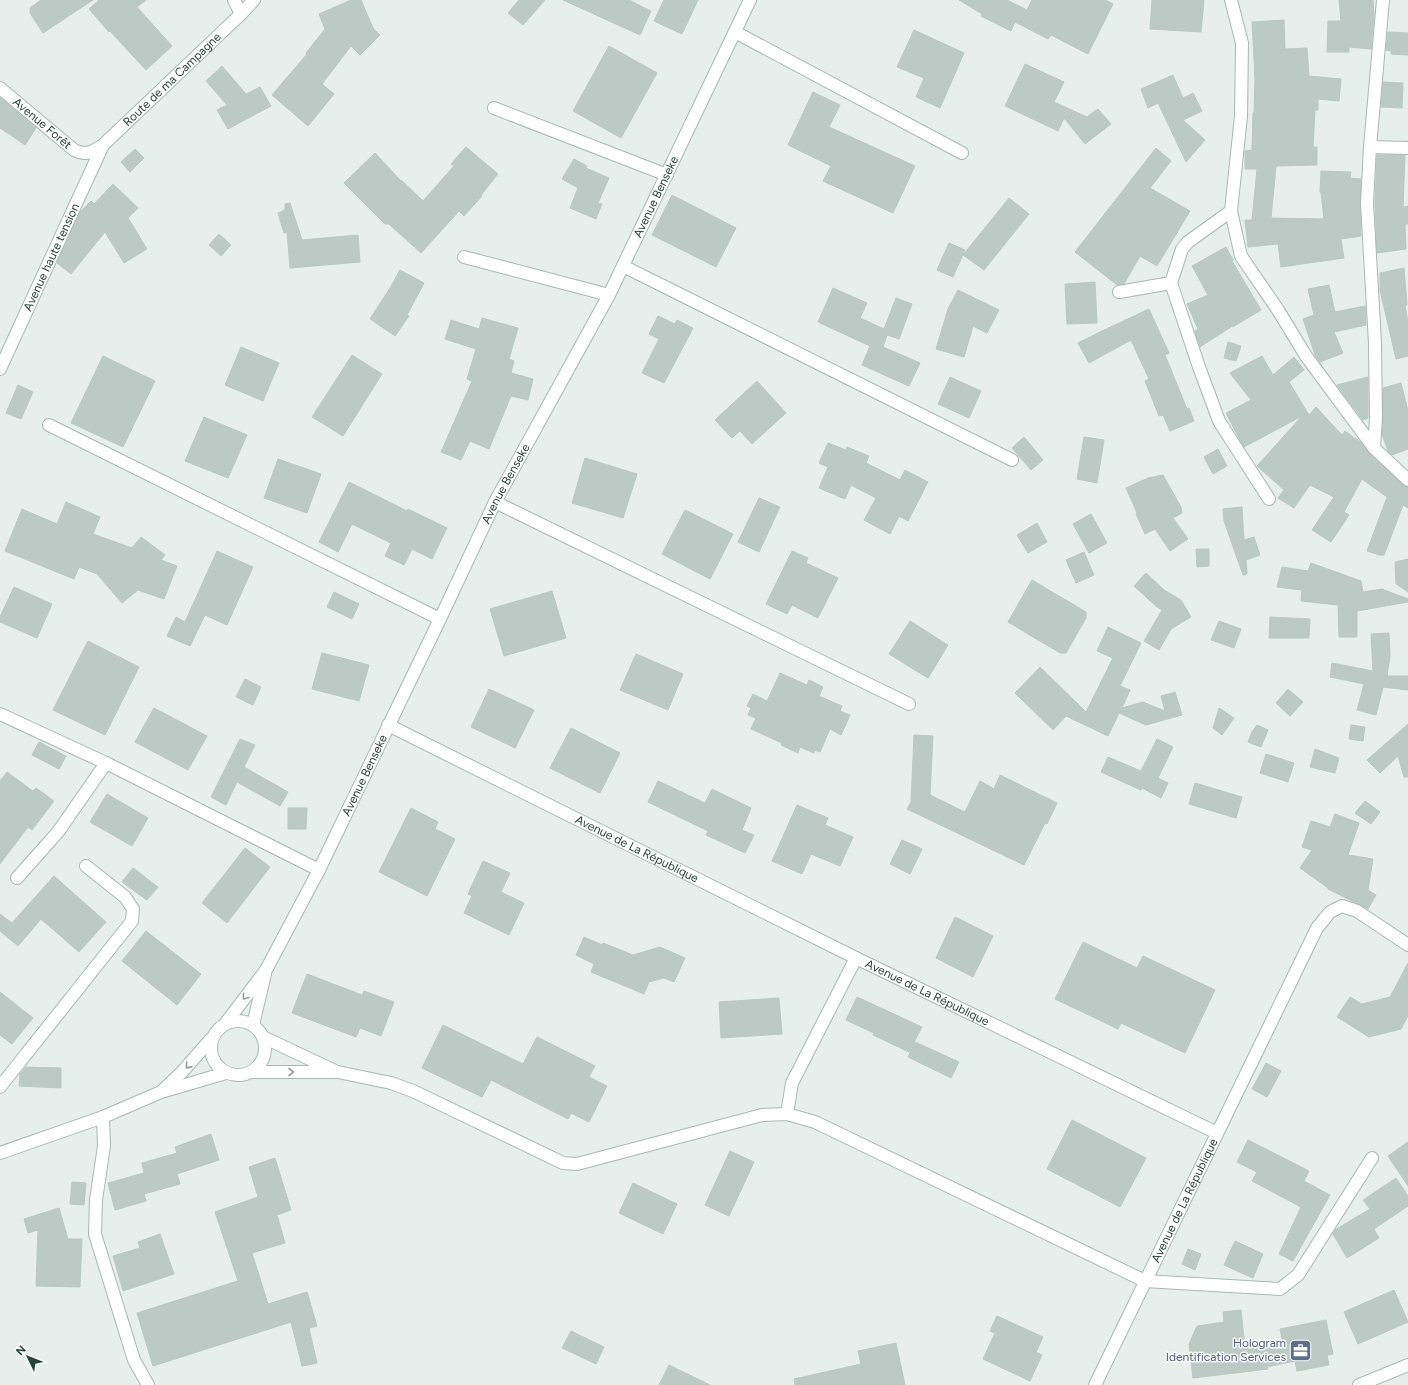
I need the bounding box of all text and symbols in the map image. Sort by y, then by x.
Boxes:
street label: Route de ma Campagne [120,30,224,129]
street label: Avenue Forêt [10,95,75,152]
street label: Avenue Benseke [630,153,682,240]
street label: Avenue haute tension [21,201,82,313]
street label: Avenue Benseke [479,441,533,526]
street label: Avenue Benseke [339,732,390,818]
street label: Avenue de La République [573,812,701,886]
street label: Avenue de La République [863,957,992,1029]
one-way arrow [243,993,250,1000]
one-way arrow [185,1061,192,1069]
one-way arrow [288,1068,294,1076]
street label: Avenue de La République [1149,1136,1221,1265]
place label: Hologram Identification Services [1166,1336,1286,1364]
north arrow [8,1337,48,1377]
office icon: Hologram Identification Services [1288,1337,1314,1363]
text: N [13,1343,29,1358]

